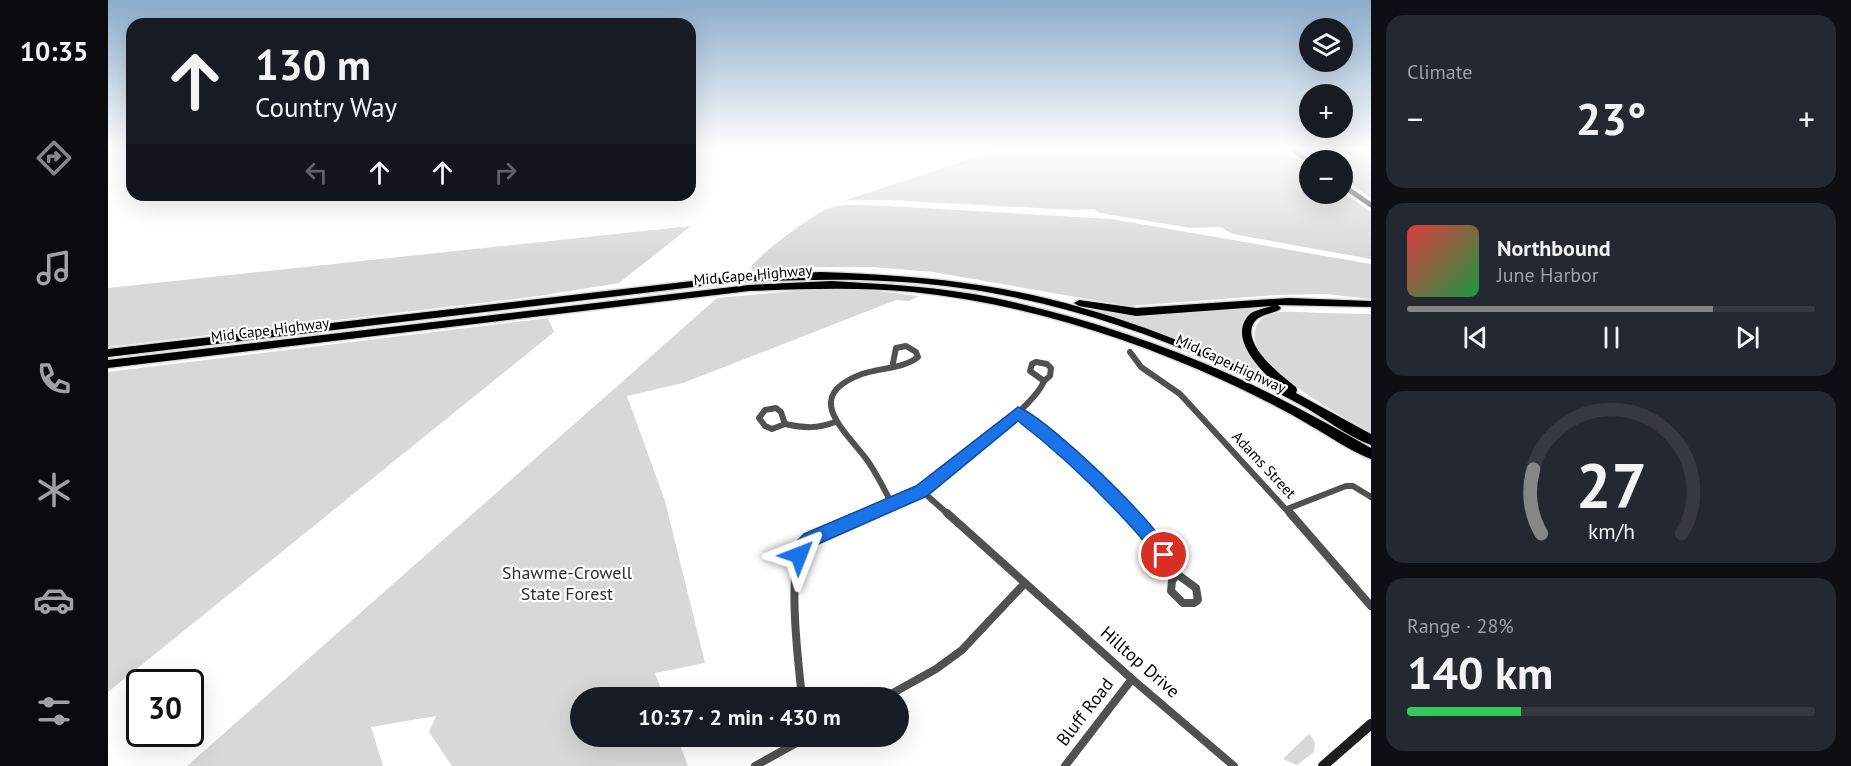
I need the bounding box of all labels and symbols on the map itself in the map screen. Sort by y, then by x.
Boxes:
street label: Mid Cape Highway [693,260,813,289]
street label: Mid Cape Highway [210,313,330,346]
street label: Mid Cape Highway [1173,330,1289,397]
street label: Adams Street [1228,427,1300,502]
position arrow [767,523,831,587]
pin [1138,529,1189,580]
park label: Shawme-Crowell State Forest [502,561,633,605]
street label: Hilltop Drive [1096,621,1185,702]
speed limit sign: 30 [126,669,204,747]
street label: Bluff Road [1051,673,1118,750]

